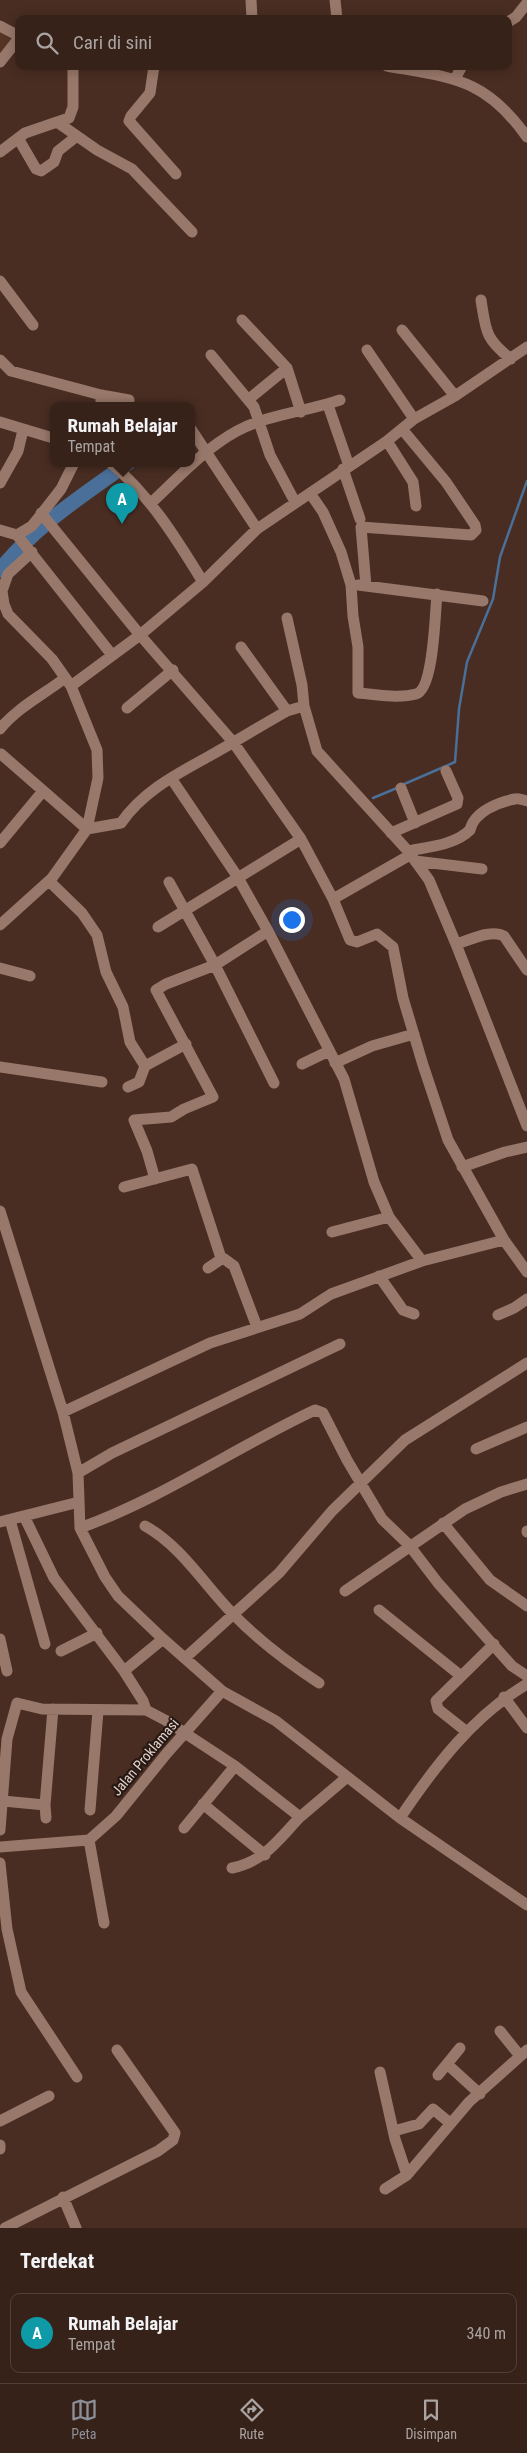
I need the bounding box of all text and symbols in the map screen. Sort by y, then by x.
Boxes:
search box [15,15,512,70]
icon: search [33,29,61,57]
text: Cari di sini [73,31,152,54]
popup [50,402,195,467]
text: Rumah Belajar [67,414,178,437]
text: Tempat [67,437,115,456]
pin: A [106,483,138,524]
your location [279,907,305,933]
street label: Jalan Proklamasi [108,1715,182,1799]
text: Terdekat [20,2249,94,2273]
text: Rumah Belajar [68,2312,178,2335]
text: A [32,2324,42,2343]
text: 340 m [467,2324,506,2343]
text: Tempat [68,2335,115,2354]
tab: Peta [70,2396,98,2442]
tab: Rute [238,2396,266,2442]
tab: Disimpan [405,2396,457,2442]

